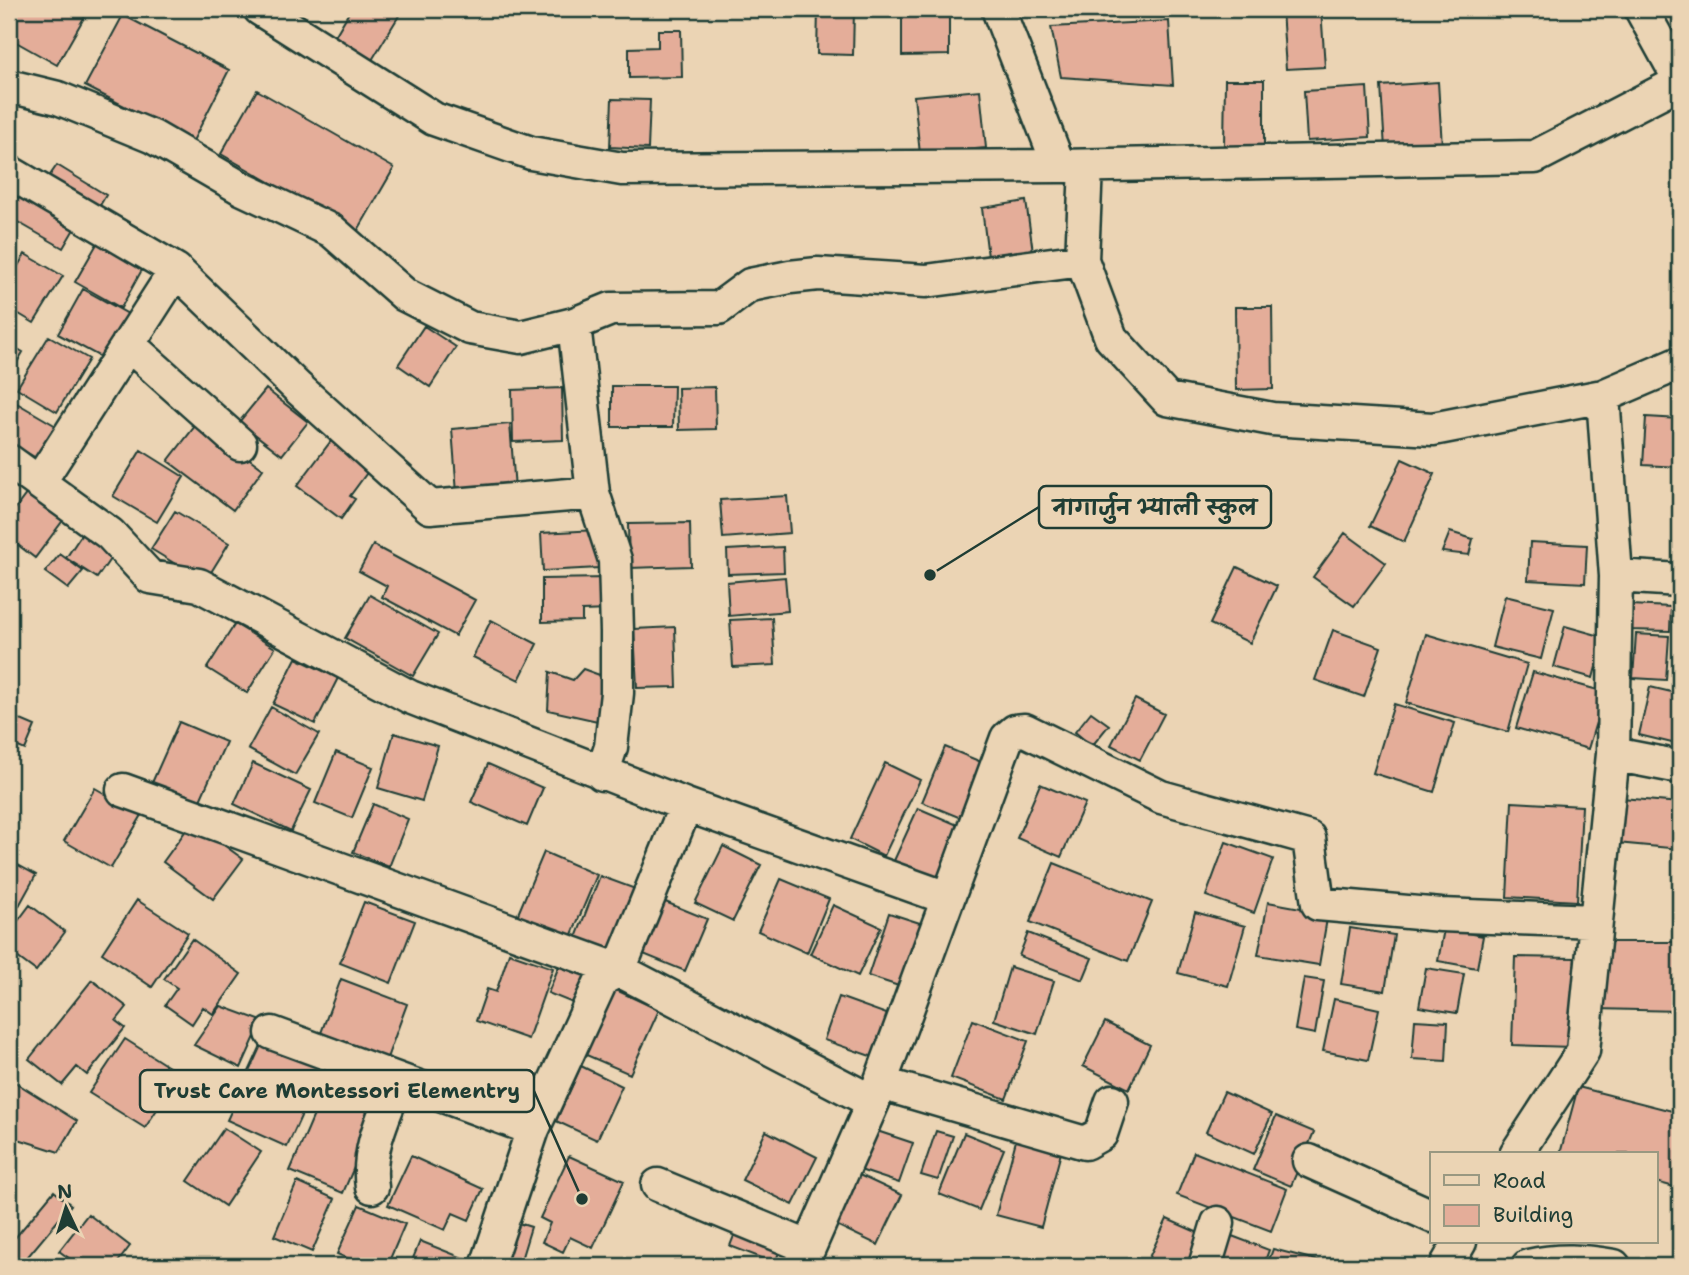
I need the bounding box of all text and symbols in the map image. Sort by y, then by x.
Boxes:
callout: नागार्जुन भ्याली स्कुल [1039,486,1271,528]
text: नागार्जुन भ्याली स्कुल [1051,492,1260,525]
callout: Trust Care Montessori Elementry [140,1070,534,1112]
text: Trust Care Montessori Elementry [154,1077,520,1105]
legend [1430,1152,1658,1244]
text: Road [1493,1167,1546,1195]
north arrow [32,1174,102,1244]
text: N [56,1179,73,1205]
text: Building [1493,1201,1573,1229]

